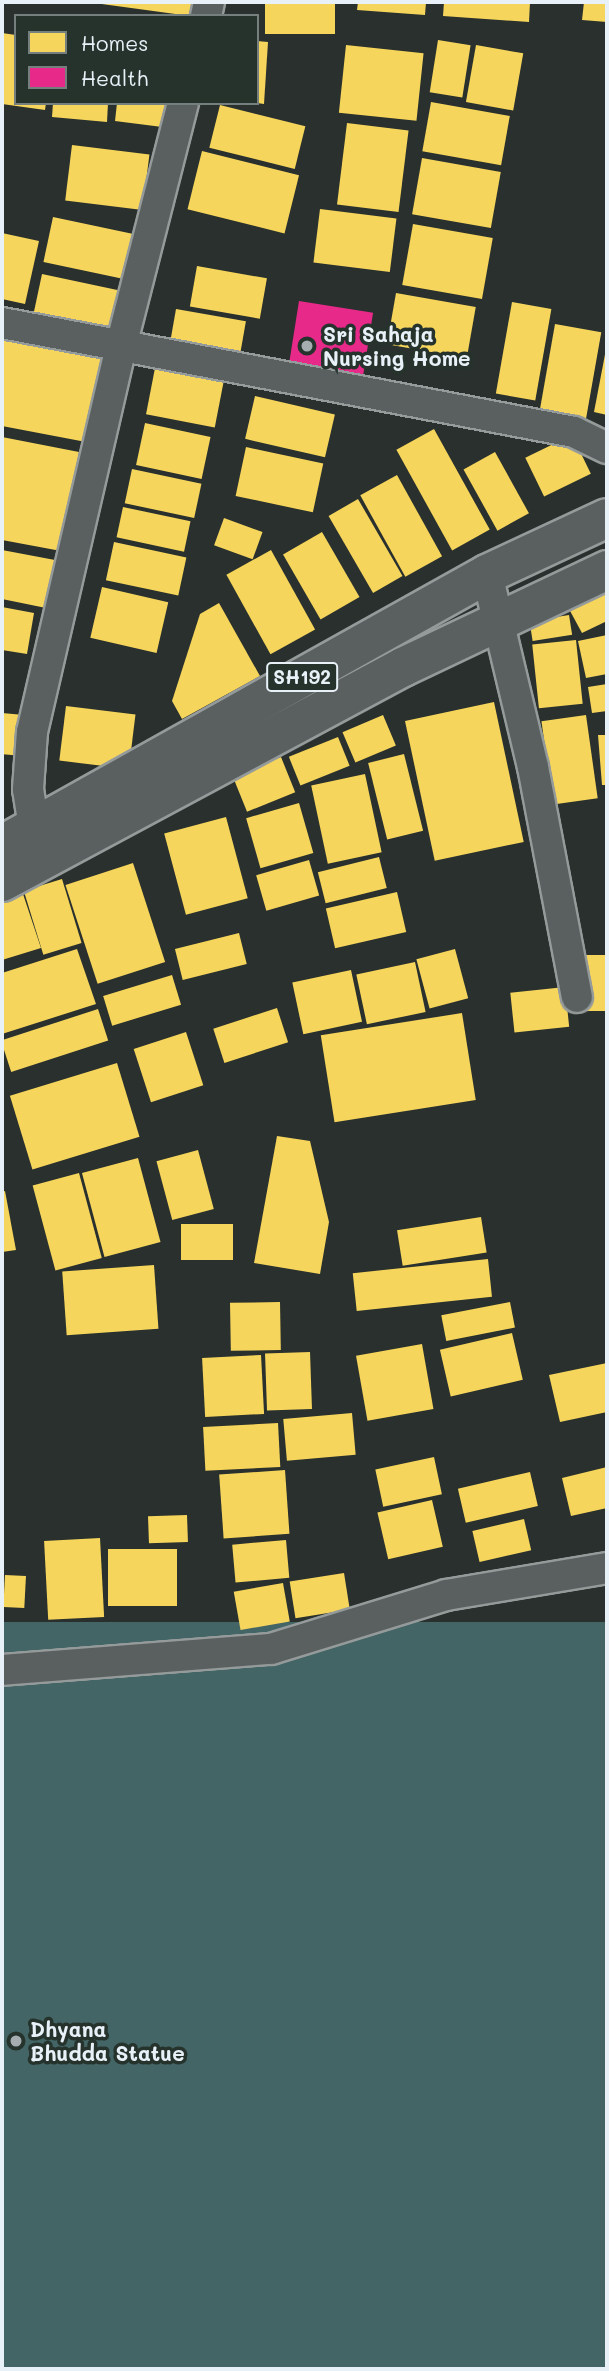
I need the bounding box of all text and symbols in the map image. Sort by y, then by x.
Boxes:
legend [14,14,259,105]
text: Homes [81,29,148,56]
text: Health [81,64,148,91]
place label: Sri Sahaja Nursing Home [323,321,471,371]
marker: Sri Sahaja Nursing Home [297,336,317,356]
road number: SH192 [265,662,339,692]
place label: Dhyana Bhudda Statue [30,2016,185,2066]
marker: Dhyana Bhudda Statue [8,2033,24,2049]

